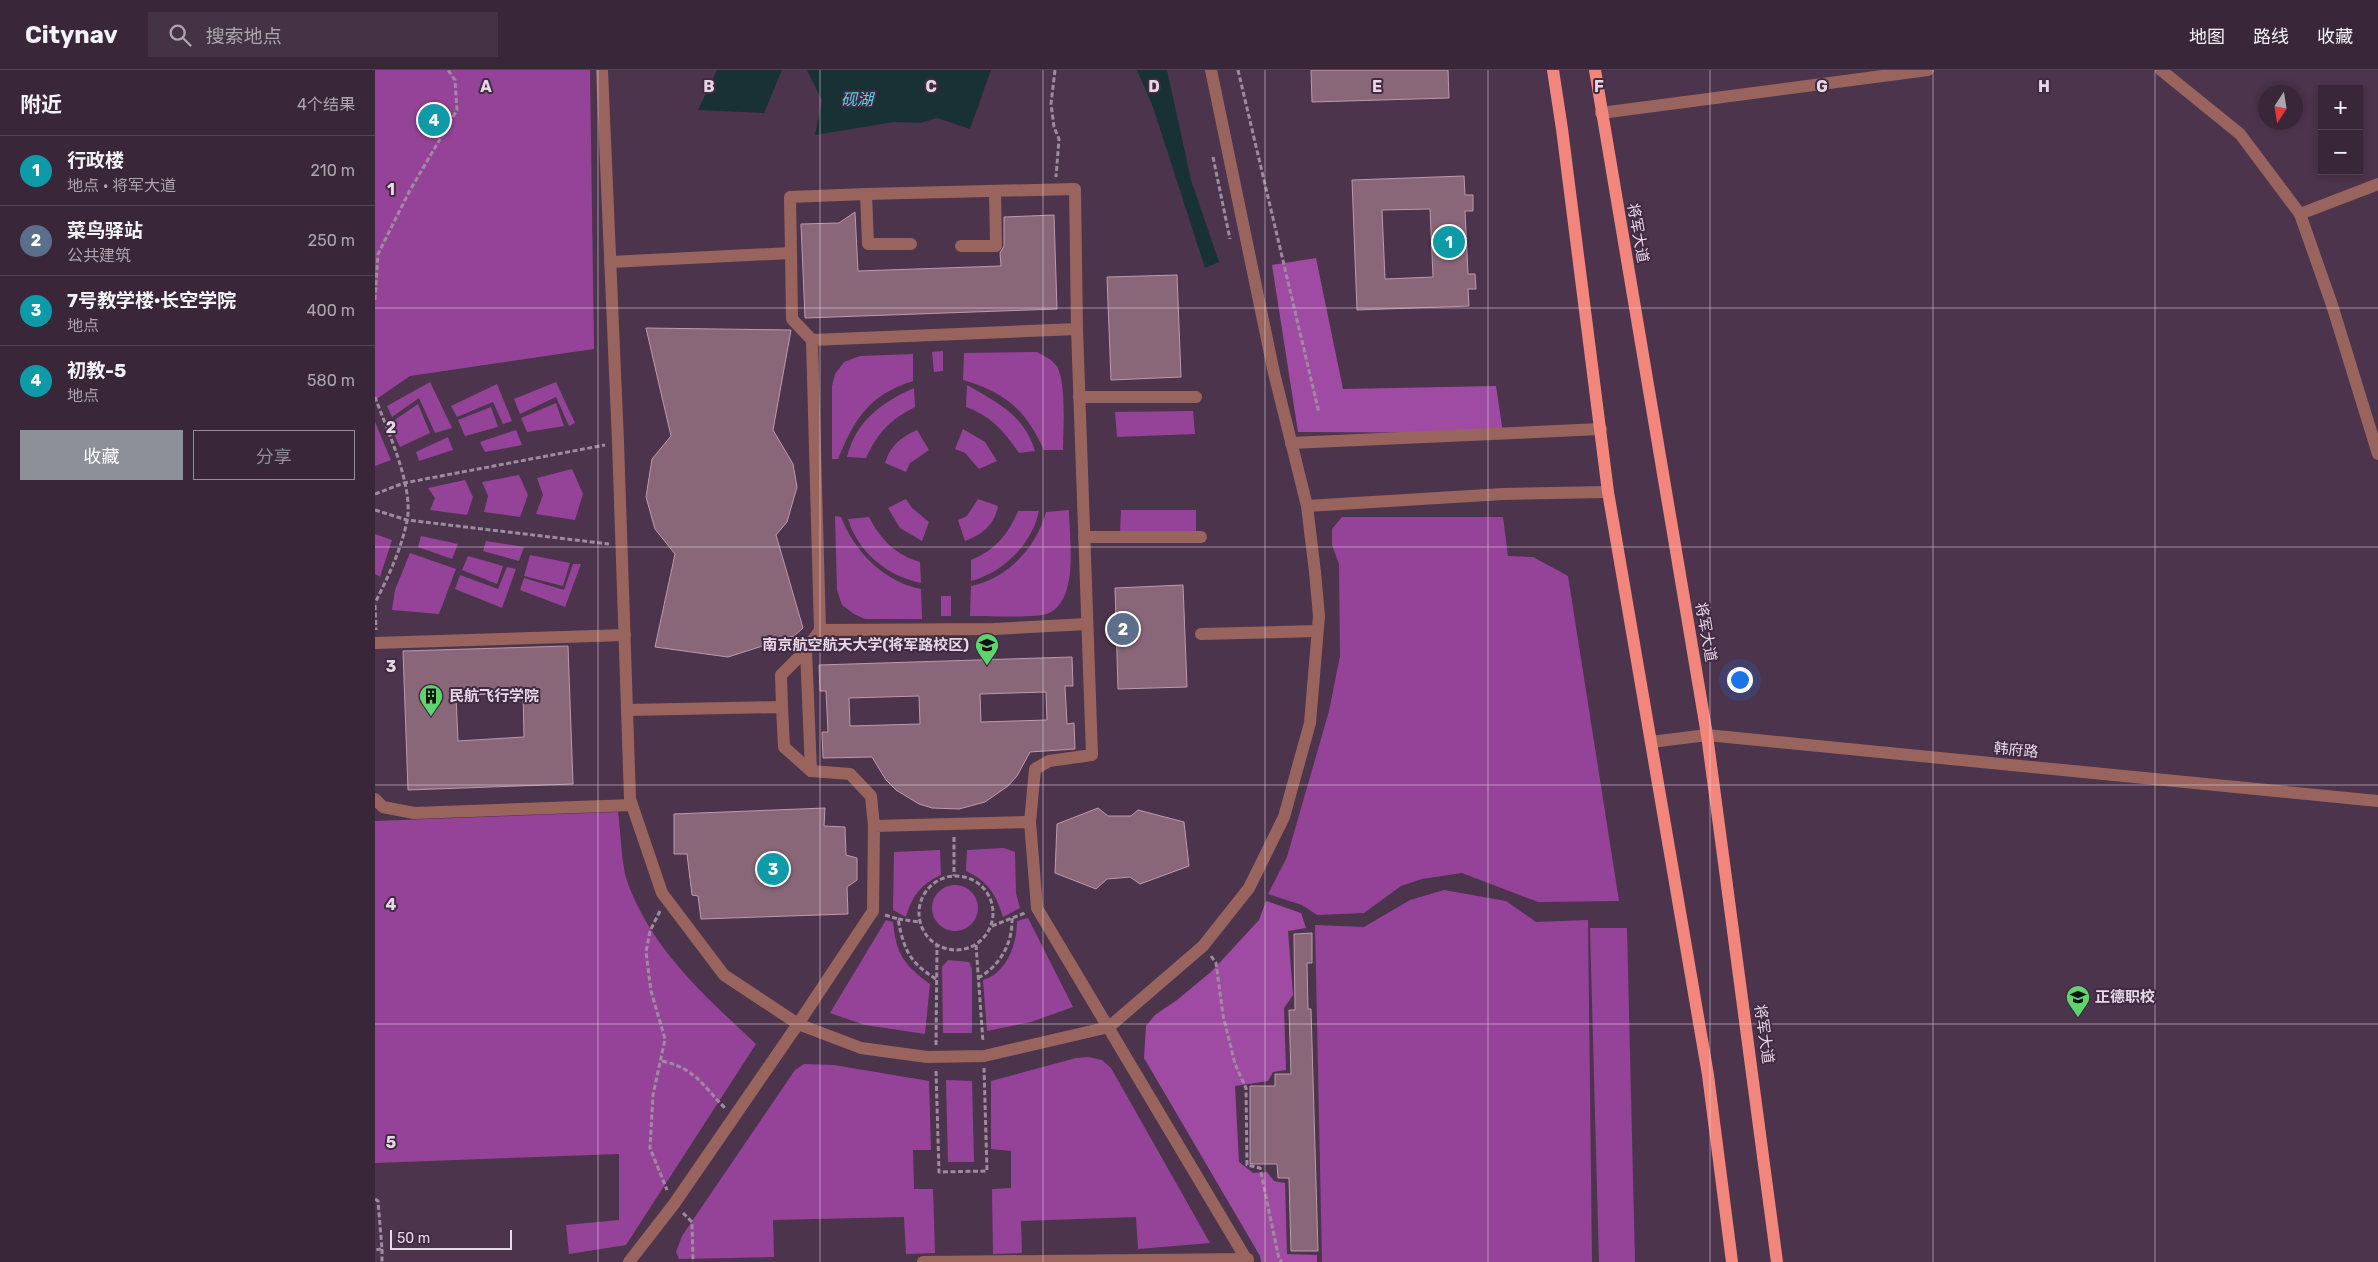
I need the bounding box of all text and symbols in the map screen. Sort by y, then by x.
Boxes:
search box [148,12,498,57]
text: Citynav [25,21,118,49]
icon: search [166,21,194,49]
text: 搜索地点 [206,25,282,48]
text: 地图 [2189,26,2225,48]
text: 路线 [2253,26,2289,48]
text: 收藏 [2317,26,2353,48]
text: A [480,77,492,96]
text: B [703,77,715,96]
text: C [925,77,937,96]
text: D [1148,77,1160,96]
text: E [1372,77,1382,96]
text: F [1594,77,1604,96]
text: G [1816,77,1828,96]
text: H [2038,77,2050,96]
north arrow [2258,85,2303,130]
map controls [2318,85,2363,175]
button: + [2318,85,2363,130]
water label: 砚湖 [841,90,876,109]
text: 附近 [20,92,62,117]
text: 4个结果 [297,95,355,114]
pin: 4 [418,101,450,139]
button: − [2318,130,2363,175]
text: 行政楼 [67,149,124,172]
text: 1 [32,161,40,180]
text: 210 m [310,161,355,180]
text: 地点 · 将军大道 [67,176,176,195]
text: 1 [387,180,395,199]
street label: 将军大道 [1624,202,1652,264]
text: 菜鸟驿站 [67,219,143,242]
pin: 1 [1433,223,1465,261]
text: 2 [31,231,41,250]
text: 250 m [308,231,355,250]
text: 公共建筑 [67,246,131,265]
text: 7号教学楼·长空学院 [67,289,236,312]
text: 3 [31,301,41,320]
text: 400 m [307,301,355,320]
text: 地点 [67,316,99,335]
text: 初教-5 [67,359,126,382]
text: 4 [31,371,41,390]
text: 580 m [307,371,355,390]
text: 地点 [67,386,99,405]
text: 2 [386,418,396,437]
button: 收藏 [20,430,183,480]
button: 分享 [193,430,355,480]
street label: 将军大道 [1692,601,1720,663]
pin: 2 [1107,610,1139,648]
school or university icon: 南京航空航天大学(将军路校区) [974,632,1000,666]
place label: 南京航空航天大学(将军路校区) [762,636,969,654]
text: 3 [386,657,396,676]
your location [1727,667,1753,693]
building icon: 民航飞行学院 [418,683,444,717]
place label: 民航飞行学院 [449,687,539,705]
street label: 韩府路 [1993,739,2039,761]
pin: 3 [757,850,789,888]
text: 4 [386,895,397,914]
school or university icon: 正德职校 [2065,984,2091,1018]
place label: 正德职校 [2095,988,2155,1006]
street label: 将军大道 [1751,1003,1777,1065]
text: 5 [386,1133,396,1152]
scale bar [390,1227,513,1250]
text: 50 m [397,1230,430,1247]

